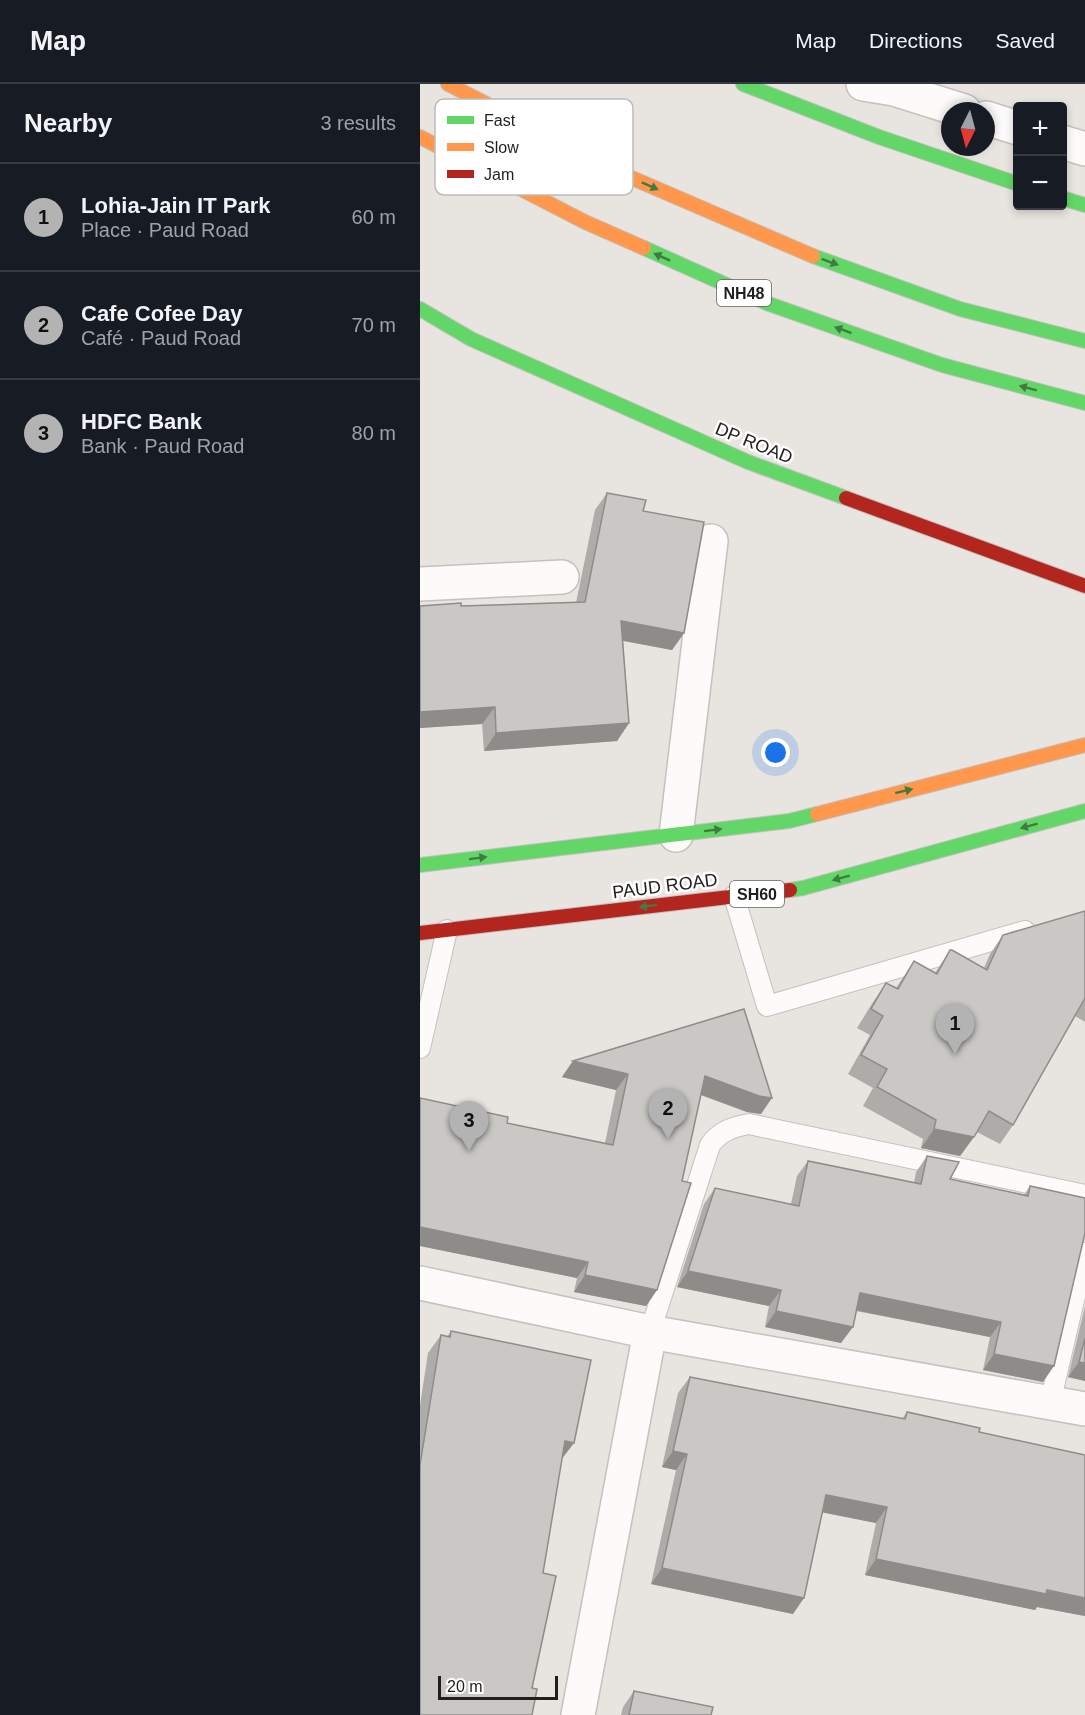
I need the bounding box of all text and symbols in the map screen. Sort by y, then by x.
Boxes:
text: Map [30,25,86,56]
text: Map [795,29,836,52]
text: Directions [869,29,962,52]
text: Saved [995,29,1055,52]
legend [435,99,633,195]
north arrow [941,102,995,156]
map controls [1013,102,1067,210]
button: + [1013,102,1067,156]
text: Nearby [24,108,112,138]
text: 3 results [320,112,396,134]
text: Fast [484,112,516,129]
text: Slow [484,139,519,156]
button: − [1013,156,1067,210]
text: Jam [484,166,514,183]
one-way arrow [641,182,659,191]
text: Lohia-Jain IT Park [81,193,271,218]
text: 1 [38,206,49,228]
text: 60 m [352,206,396,228]
text: Place · Paud Road [81,219,249,241]
one-way arrow [653,251,671,261]
one-way arrow [821,257,839,267]
road number: NH48 [717,280,771,306]
text: Cafe Cofee Day [81,301,242,326]
text: 2 [38,314,49,336]
text: 70 m [352,314,396,336]
one-way arrow [833,324,851,334]
text: Café · Paud Road [81,327,241,349]
one-way arrow [1019,383,1037,392]
text: HDFC Bank [81,409,202,434]
street label: DP ROAD [712,418,796,468]
text: 3 [38,422,49,444]
text: 80 m [352,422,396,444]
text: Bank · Paud Road [81,435,244,457]
your location [761,738,790,767]
one-way arrow [895,786,913,796]
one-way arrow [1019,822,1038,832]
one-way arrow [704,826,723,835]
one-way arrow [469,853,488,863]
street label: PAUD ROAD [611,870,719,902]
one-way arrow [831,874,849,883]
road number: SH60 [730,881,784,907]
one-way arrow [638,902,657,911]
pin: 1 [936,1004,974,1054]
pin: 2 [648,1090,688,1139]
pin: 3 [449,1102,488,1151]
scale bar [438,1673,558,1700]
text: 20 m [447,1678,483,1695]

